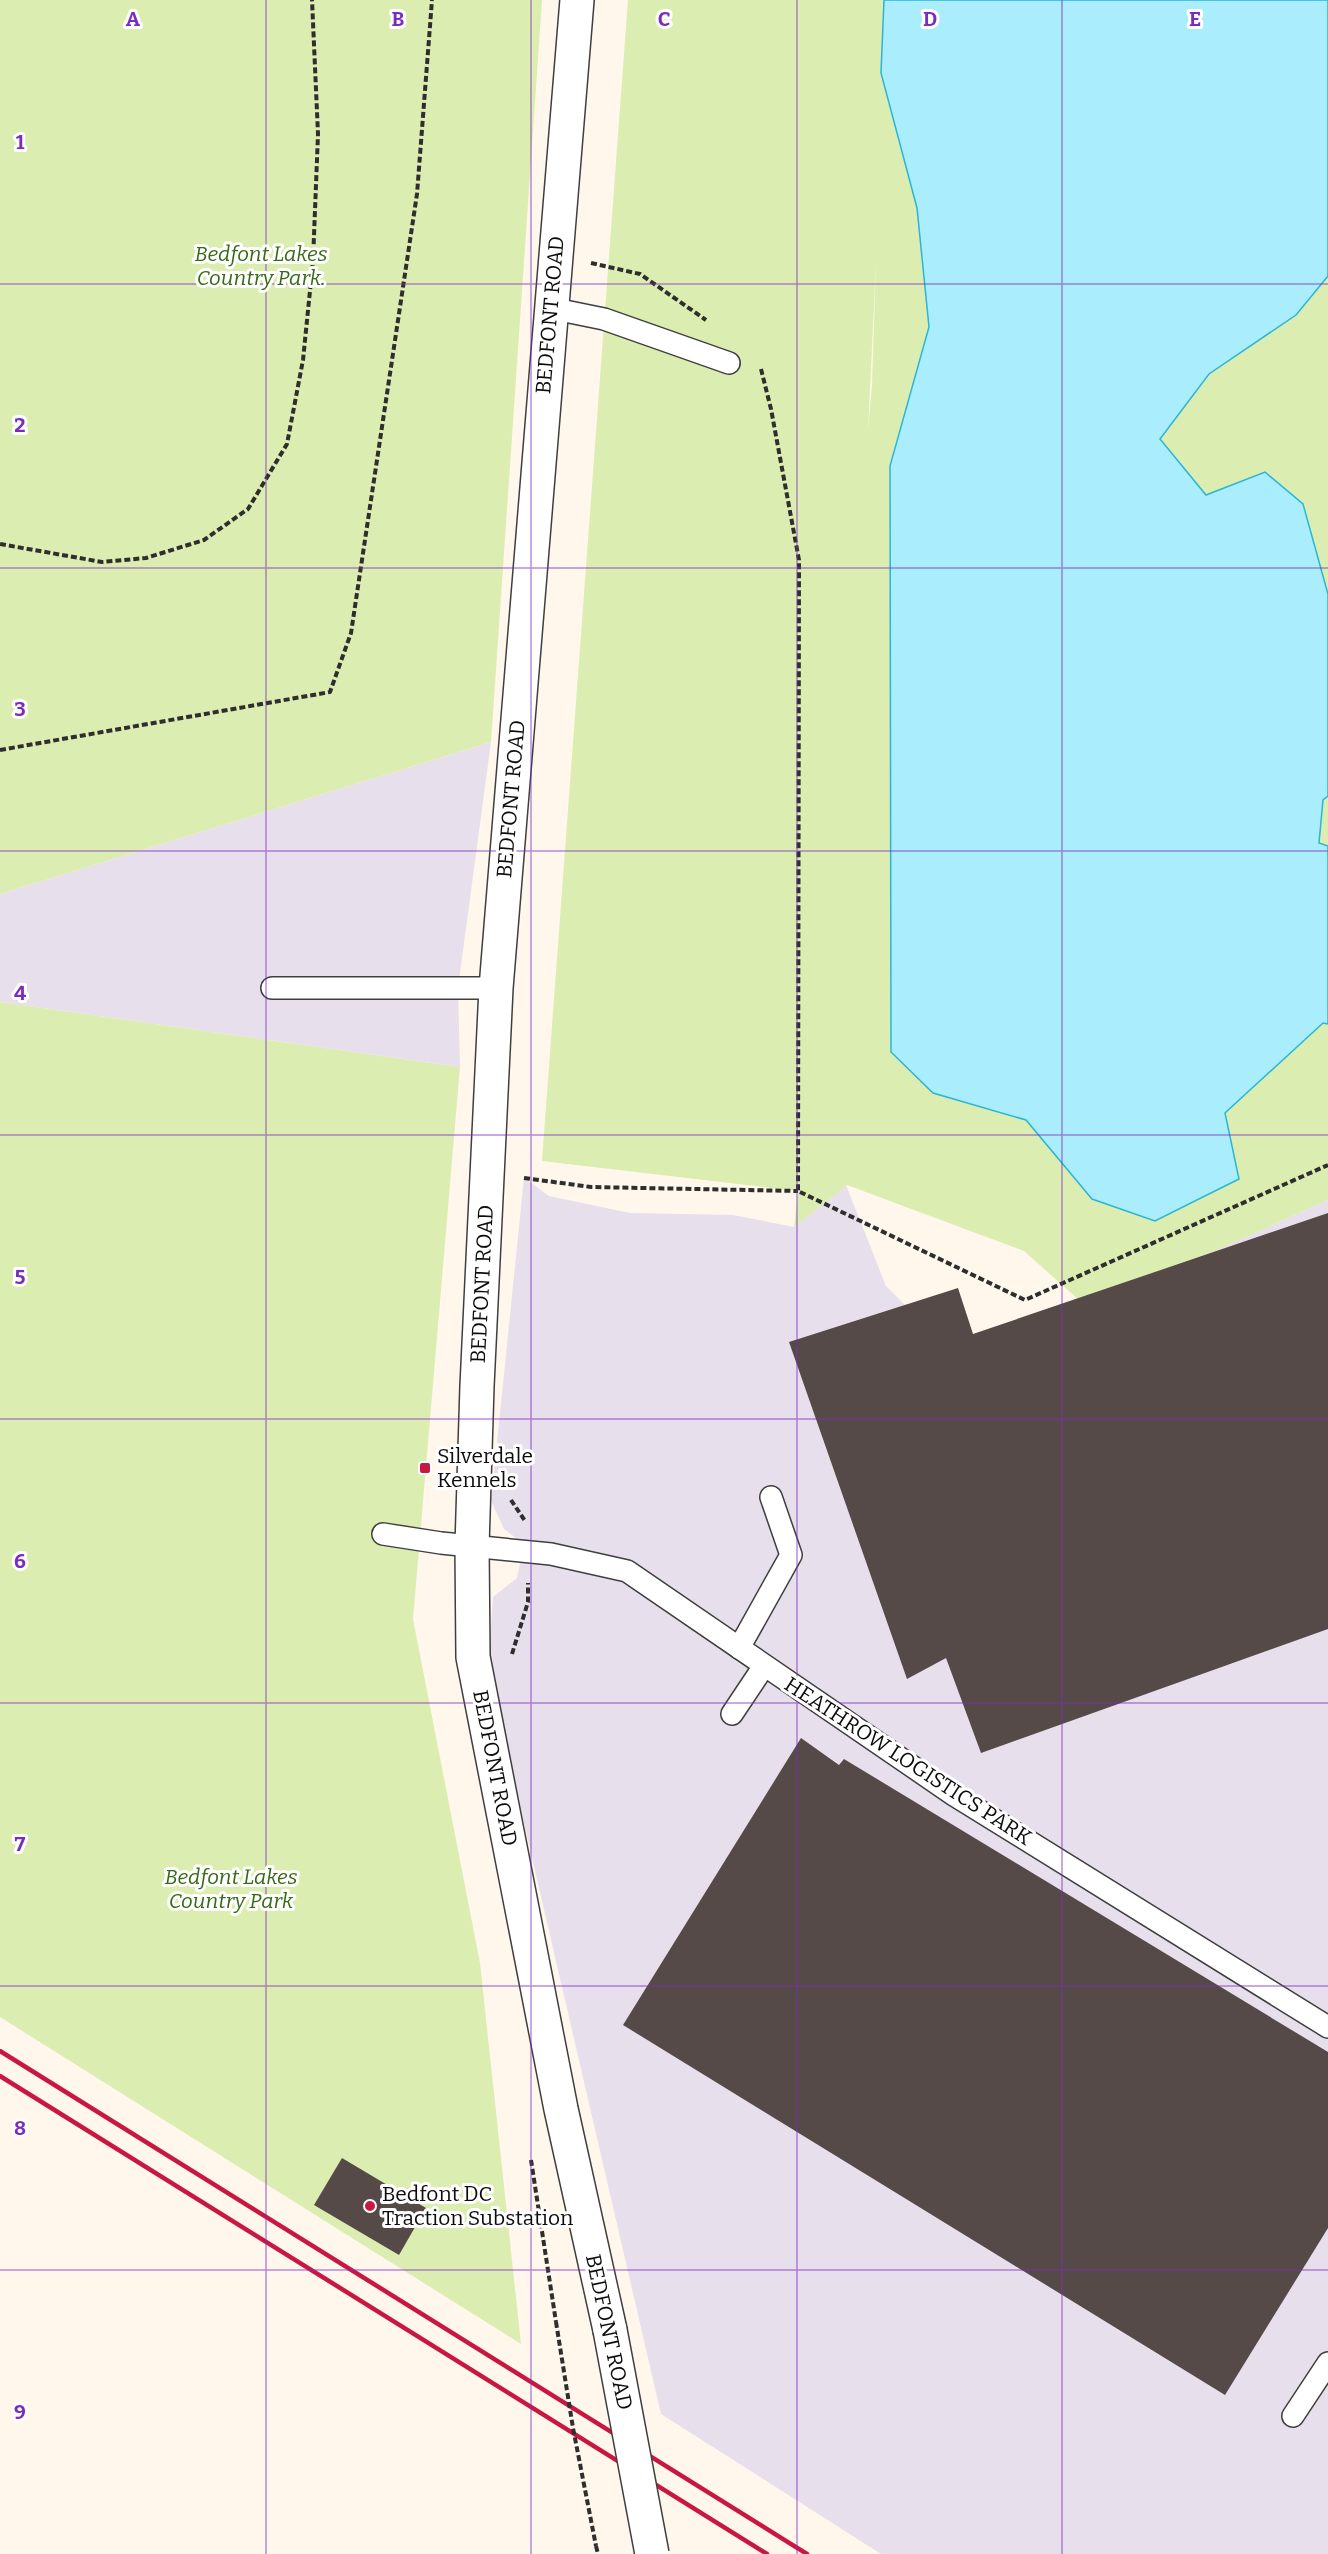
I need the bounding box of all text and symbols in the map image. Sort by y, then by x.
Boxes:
text: A [126,7,141,31]
text: B [392,7,405,31]
text: C [658,7,670,31]
text: D [923,7,937,31]
text: E [1189,7,1201,31]
text: 1 [16,130,25,154]
street label: BEDFONT ROAD [530,235,570,395]
park label: Bedfont Lakes Country Park. [194,241,328,291]
text: 2 [14,413,26,437]
text: 3 [14,697,26,721]
street label: BEDFONT ROAD [491,719,531,879]
text: 4 [14,981,26,1005]
street label: BEDFONT ROAD [465,1204,499,1364]
text: 5 [15,1265,26,1289]
place label: Silverdale Kennels [437,1443,533,1493]
marker: Silverdale Kennels [418,1461,432,1475]
text: 6 [14,1549,26,1573]
street label: HEATHROW LOGISTICS PARK [779,1671,1037,1851]
street label: BEDFONT ROAD [467,1688,523,1848]
text: 7 [15,1832,26,1856]
park label: Bedfont Lakes Country Park [164,1864,298,1914]
text: 8 [14,2116,26,2140]
place label: Bedfont DC Traction Substation [382,2181,573,2231]
marker: Bedfont DC Traction Substation [363,2199,377,2213]
street label: BEDFONT ROAD [580,2252,638,2412]
text: 9 [14,2400,26,2424]

